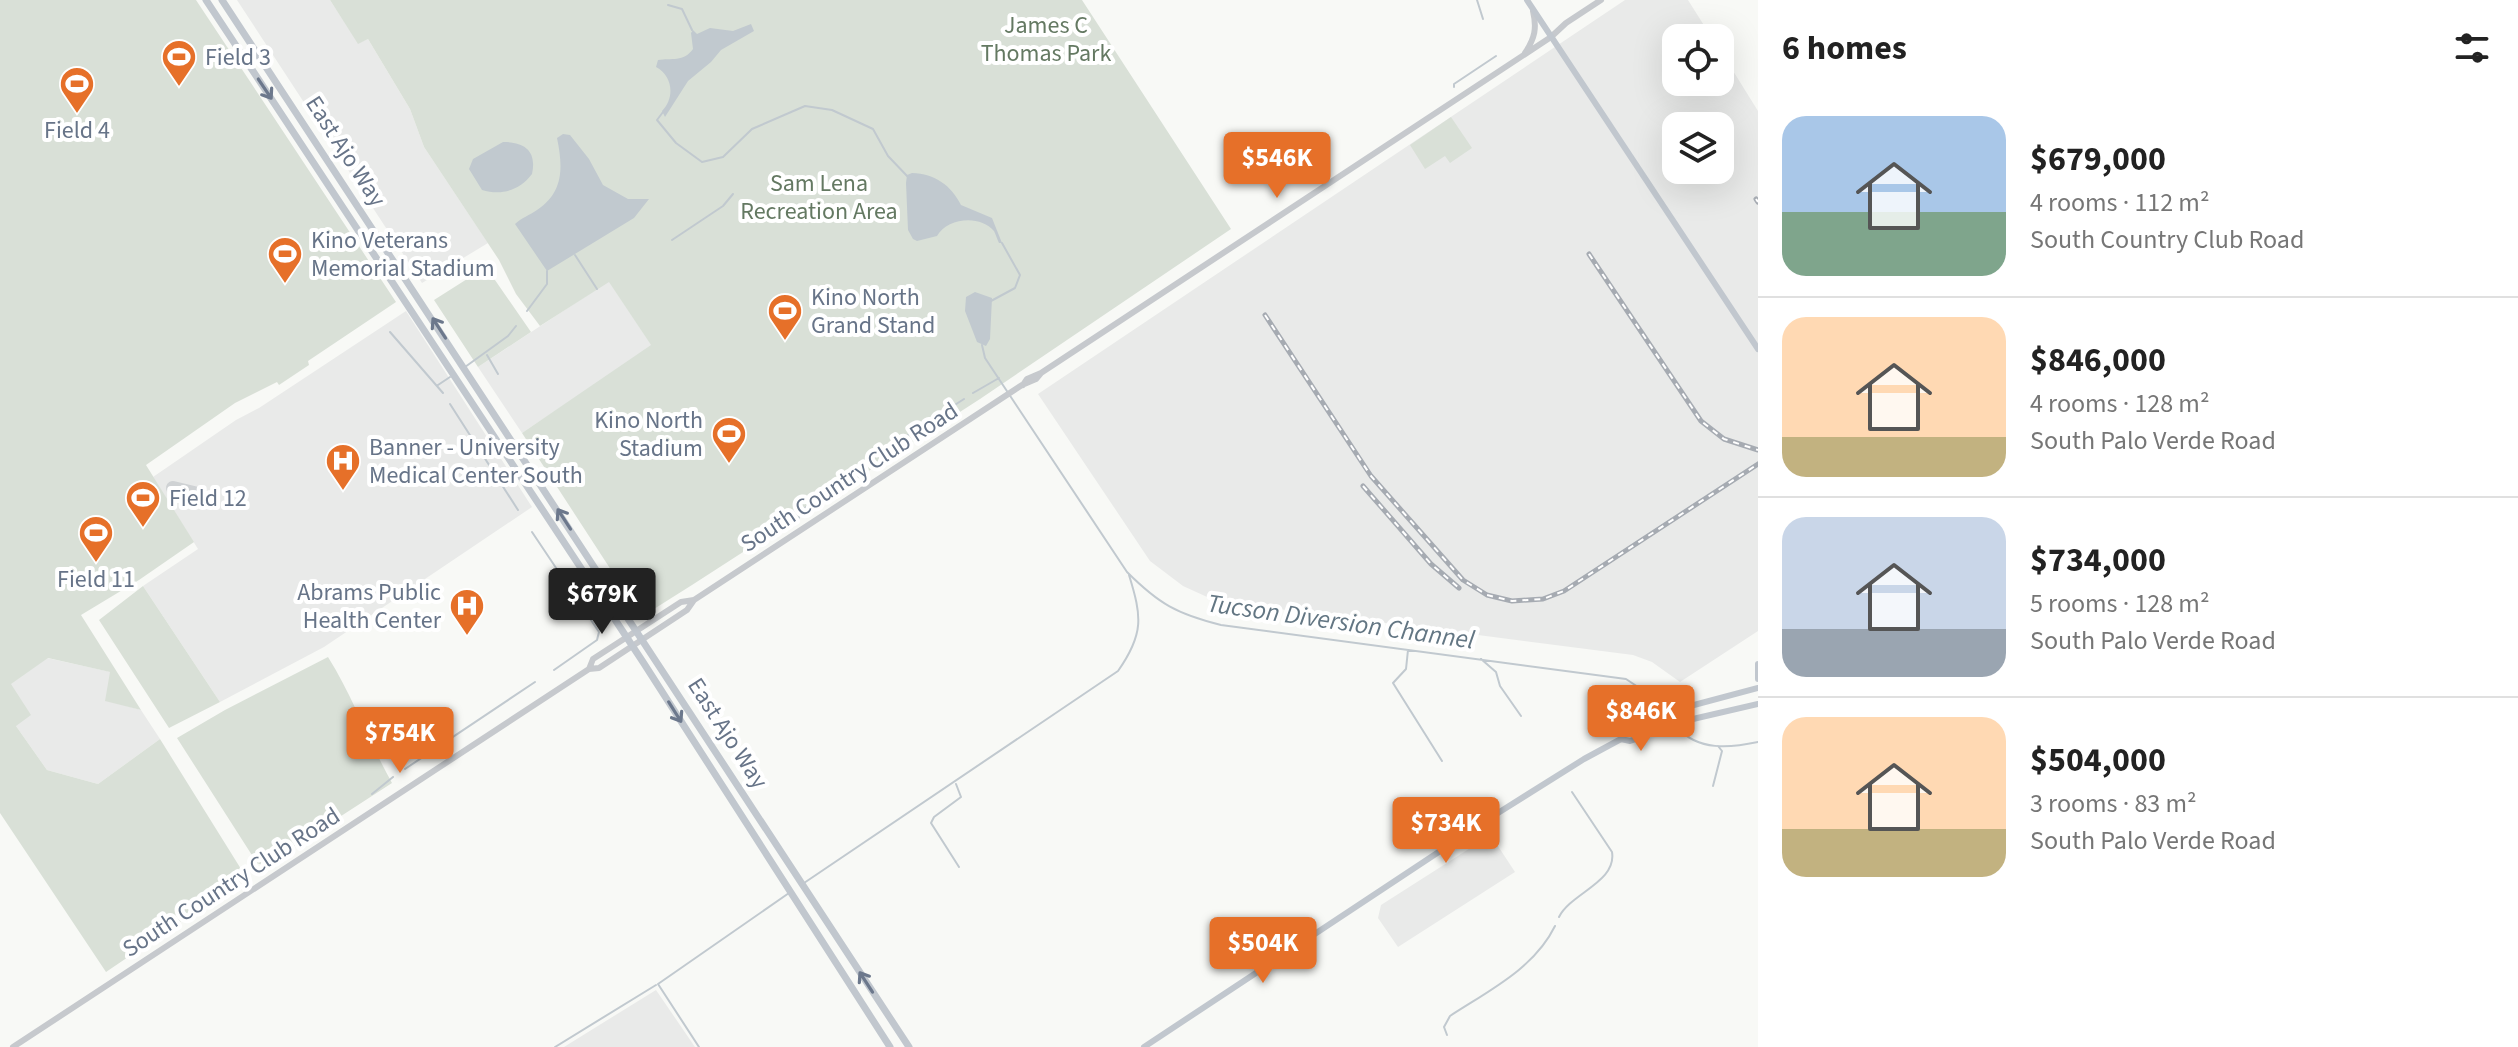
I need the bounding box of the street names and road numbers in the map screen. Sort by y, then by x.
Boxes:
street label: East Ajo Way [297,89,395,214]
street label: South Country Club Road [734,394,965,561]
street label: East Ajo Way [679,671,777,796]
street label: South Country Club Road [116,799,347,966]

